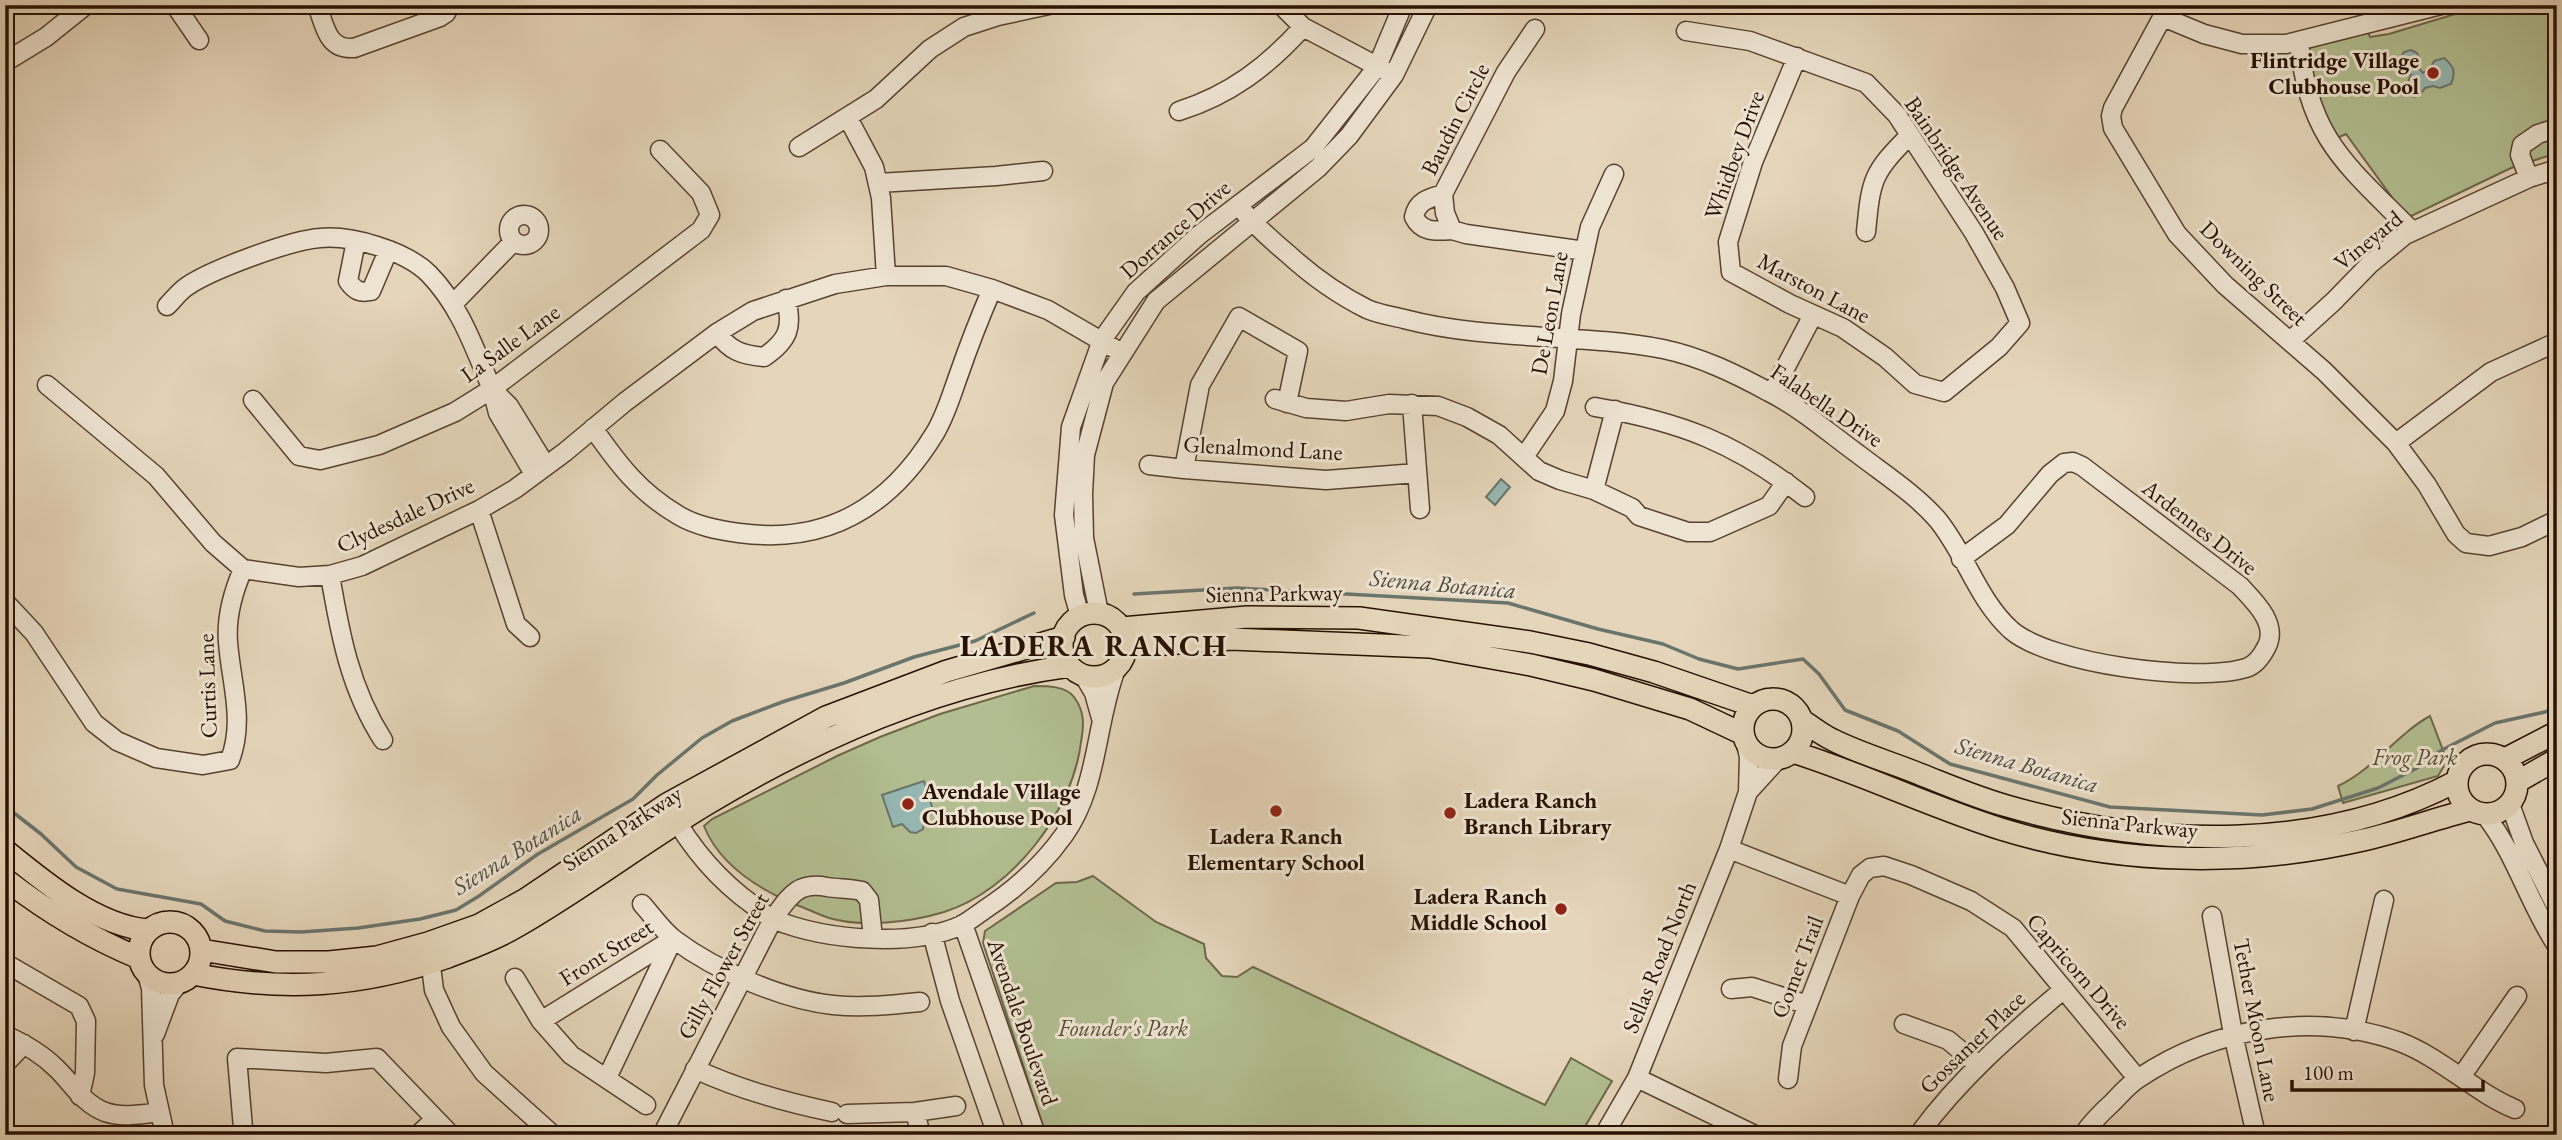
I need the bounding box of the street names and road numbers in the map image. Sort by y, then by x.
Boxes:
street label: Baudin Circle [1414,58,1496,180]
street label: Whidbey Drive [1697,87,1771,223]
street label: Bainbridge Avenue [1898,90,2016,246]
street label: Dorrance Drive [1113,173,1237,285]
street label: Vineyard [2327,203,2409,277]
street label: Downing Street [2194,214,2315,333]
street label: Marston Lane [1752,246,1876,330]
street label: De Leon Lane [1523,249,1575,377]
street label: La Salle Lane [454,297,566,389]
street label: Falabella Drive [1765,356,1889,454]
street label: Glenalmond Lane [1183,429,1343,467]
street label: Clydesdale Drive [331,470,479,560]
street label: Ardennes Drive [2135,472,2264,582]
street label: Sienna Parkway [1205,577,1344,609]
street label: Curtis Lane [190,633,224,739]
street label: Sienna Parkway [556,778,688,878]
street label: Sienna Parkway [2060,801,2201,845]
street label: Sellas Road North [1615,877,1703,1037]
street label: Gilly Flower Street [670,887,776,1045]
street label: Capricorn Drive [2020,907,2138,1035]
street label: Front Street [553,911,659,993]
street label: Comet Trail [1764,911,1830,1023]
street label: Avendale Boulevard [980,934,1066,1110]
street label: Tether Moon Lane [2226,936,2288,1104]
street label: Gossamer Place [1912,984,2032,1100]

